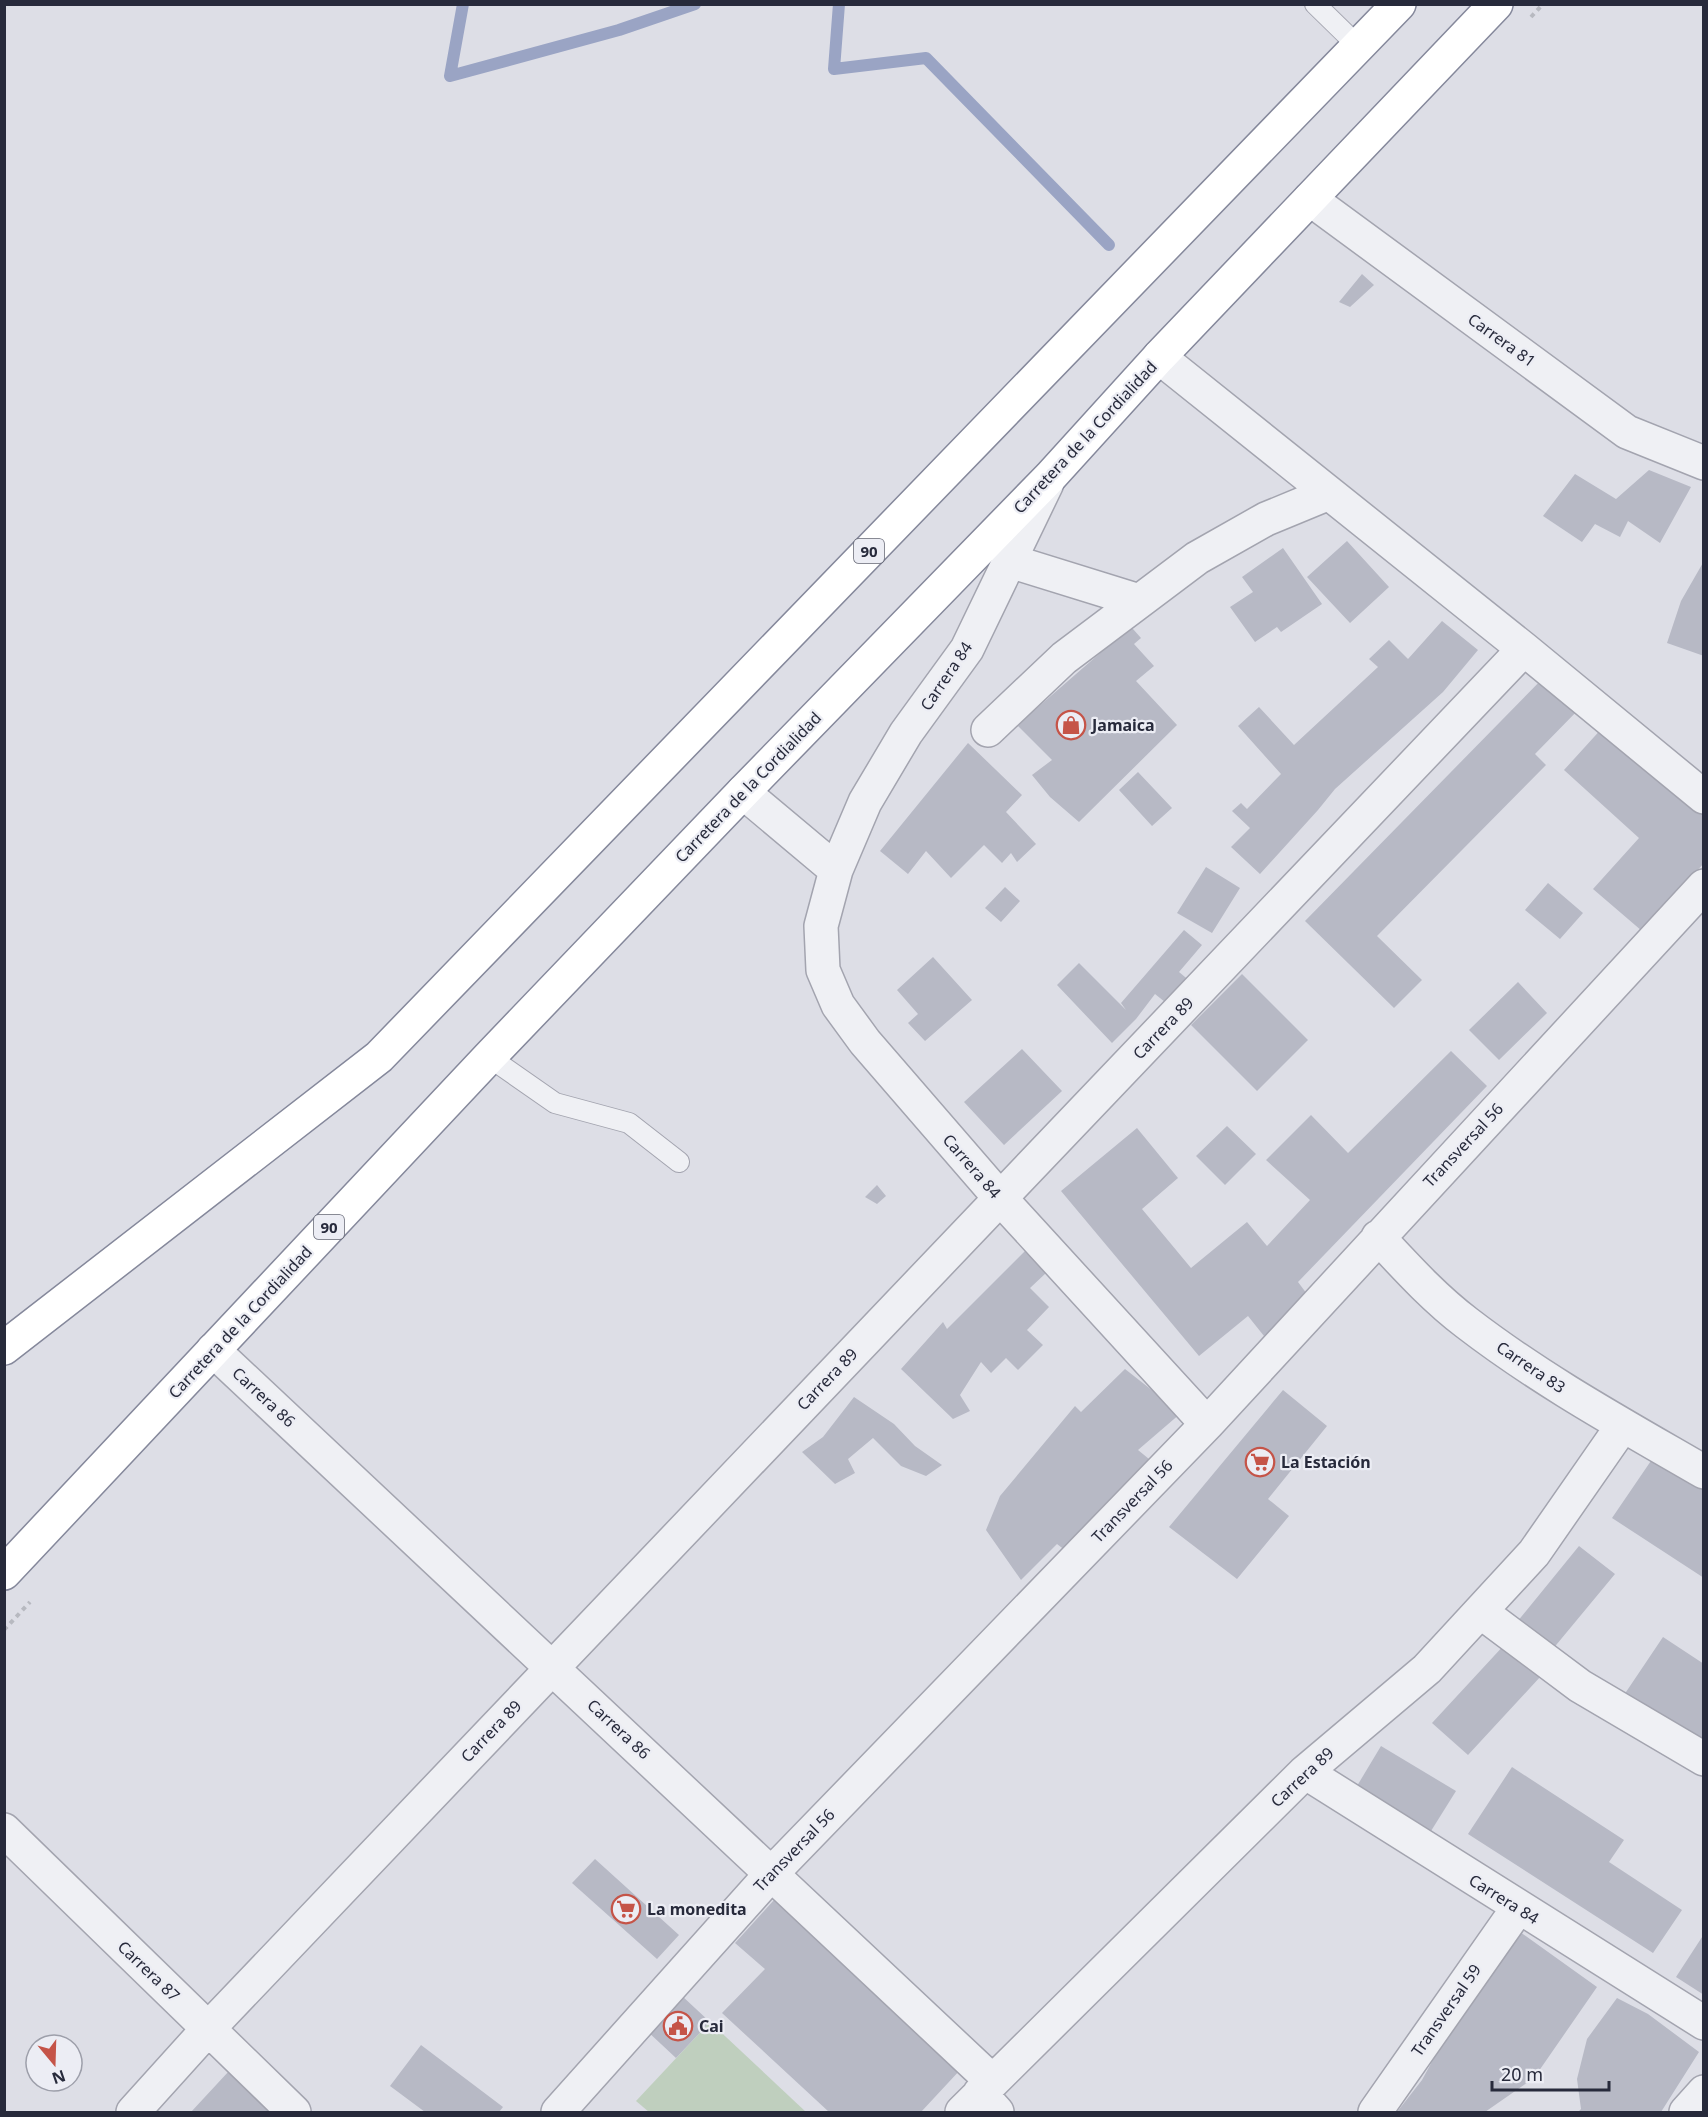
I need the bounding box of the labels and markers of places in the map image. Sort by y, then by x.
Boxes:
shop icon: Jamaica [1055,709,1087,741]
place label: Jamaica [1090,714,1155,736]
supermarket icon: La Estación [1244,1446,1276,1478]
place label: La Estación [1281,1451,1371,1473]
supermarket icon: La monedita [610,1893,642,1925]
place label: La monedita [647,1898,747,1920]
public building icon: Cai [662,2010,694,2042]
place label: Cai [699,2015,724,2037]

